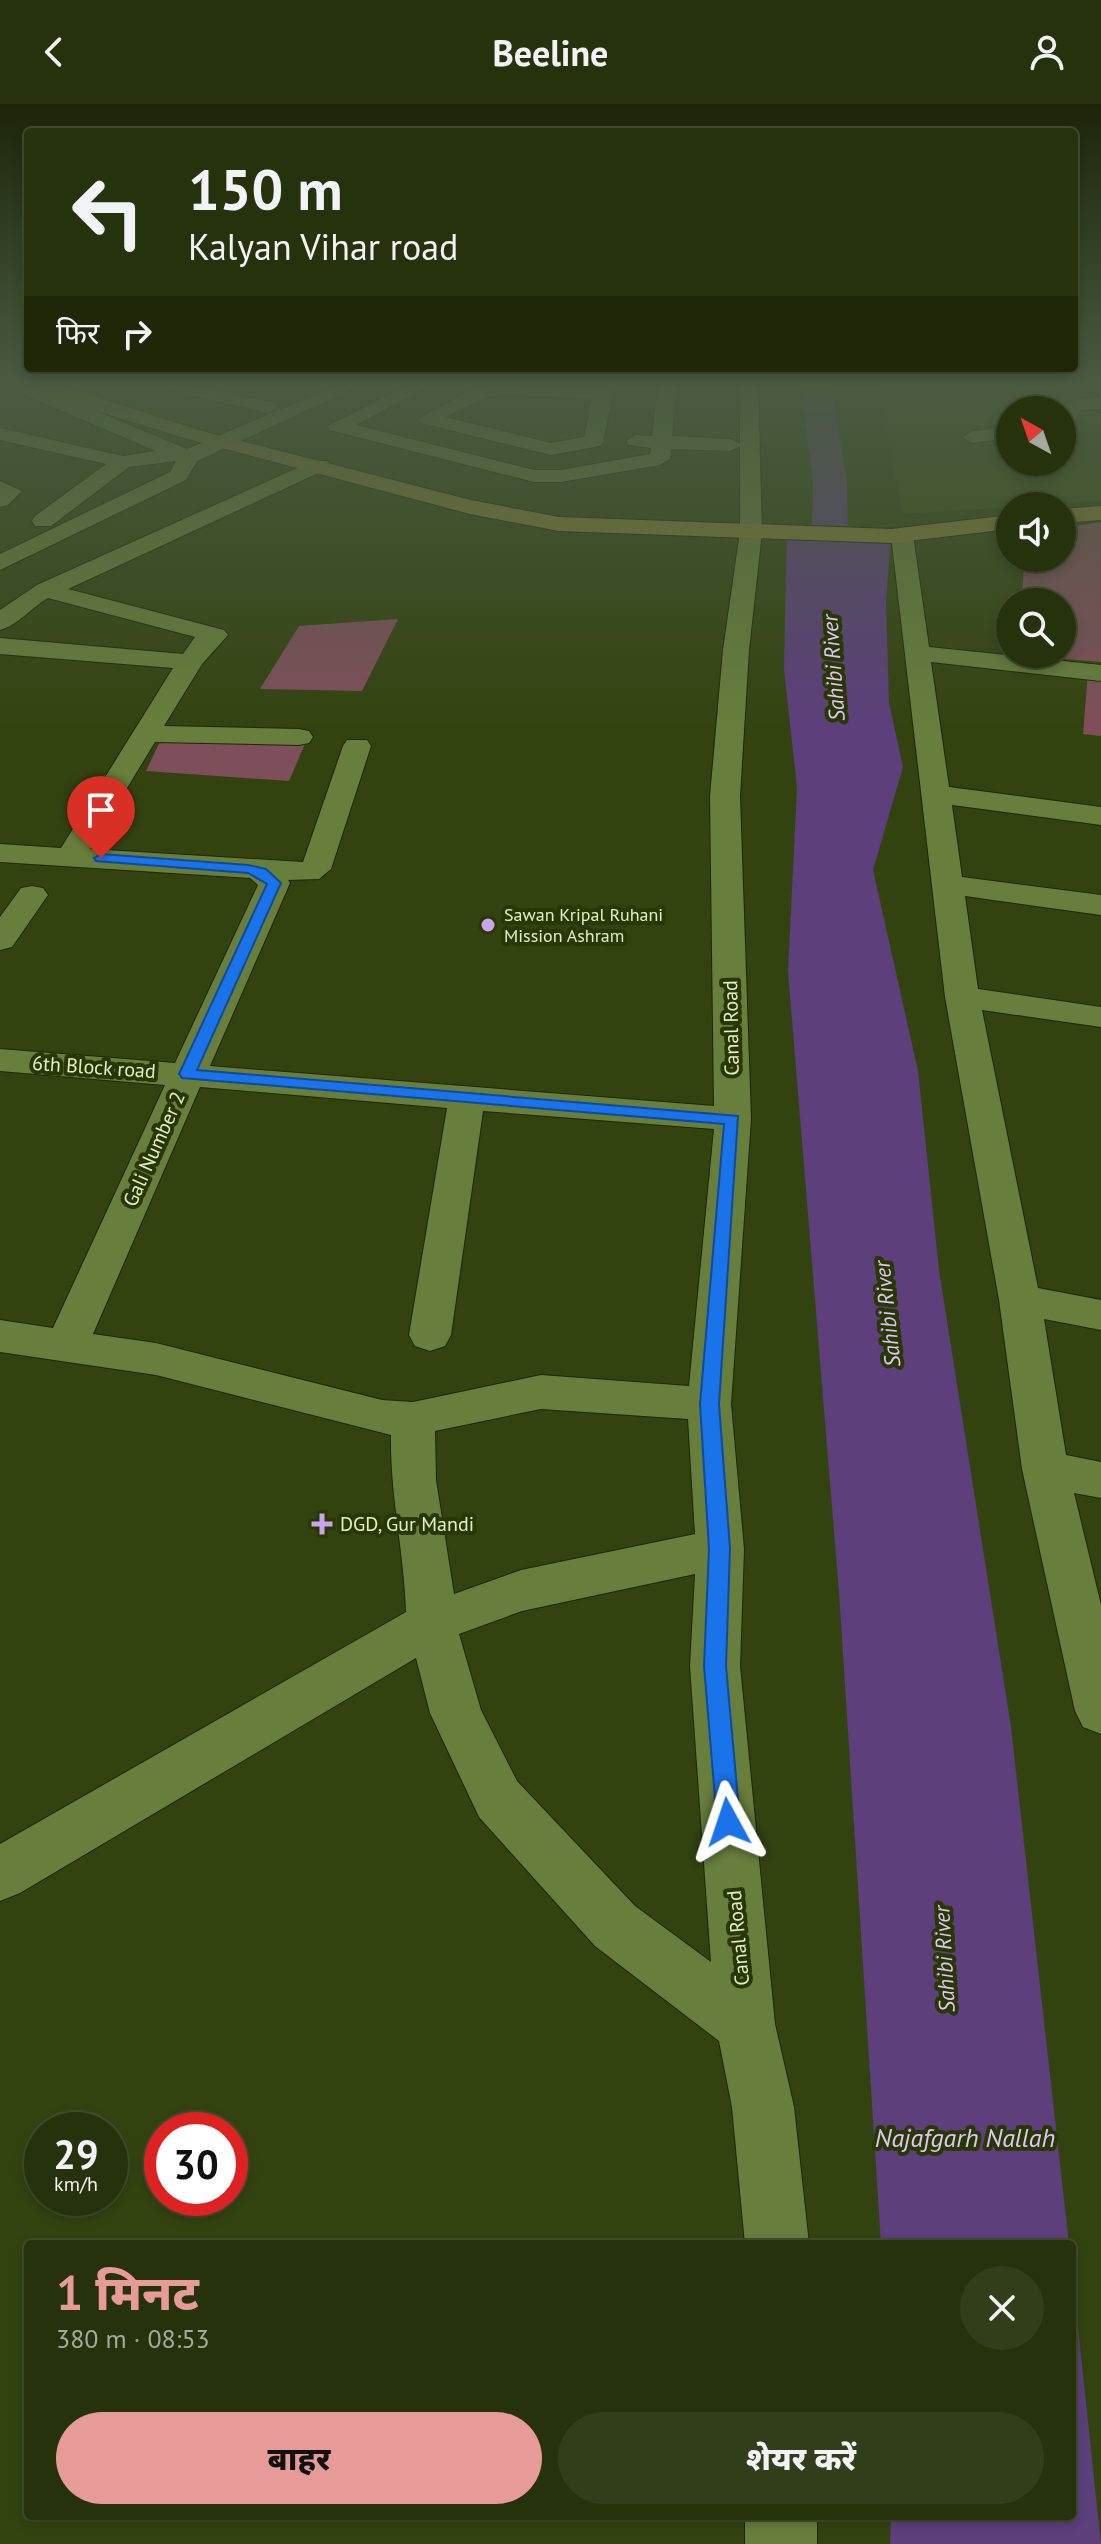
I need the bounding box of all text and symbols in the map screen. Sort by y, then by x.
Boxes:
text: Beeline [493,29,608,76]
icon: back [32,30,76,74]
icon: person [1025,30,1069,74]
text: 150 m [188,153,343,225]
icon: left [56,160,160,264]
text: Kalyan Vihar road [188,223,458,270]
icon: right [115,312,159,356]
text: फिर [56,313,99,352]
north arrow [996,396,1076,476]
map controls [996,396,1076,668]
button: sound [996,492,1076,572]
button: search [996,588,1076,668]
water label: Sahibi River [815,612,851,722]
pin [67,776,135,858]
icon: arrive [79,788,123,832]
place label: Sawan Kripal Ruhani Mission Ashram [504,903,663,947]
marker: Sawan Kripal Ruhani Mission Ashram [479,916,497,934]
street label: Canal Road [717,980,745,1076]
street label: 6th Block road [31,1050,157,1084]
street label: Gali Number 2 [117,1087,191,1211]
water label: Sahibi River [867,1258,907,1369]
place label: DGD, Gur Mandi [340,1511,474,1537]
marker: DGD, Gur Mandi [311,1513,333,1535]
position arrow [686,1780,770,1864]
street label: Canal Road [721,1889,755,1987]
water label: Sahibi River [927,1903,961,2013]
speed limit sign: 30 [144,2112,248,2216]
water label: Najafgarh Nallah [875,2121,1055,2154]
text: 29 [53,2128,99,2180]
text: km/h [54,2171,98,2197]
text: 1 मिनट [56,2261,199,2323]
button: close [960,2266,1044,2350]
text: 380 m · 08:53 [56,2322,210,2355]
button: बाहर [56,2412,542,2504]
button: शेयर करें [558,2412,1044,2504]

